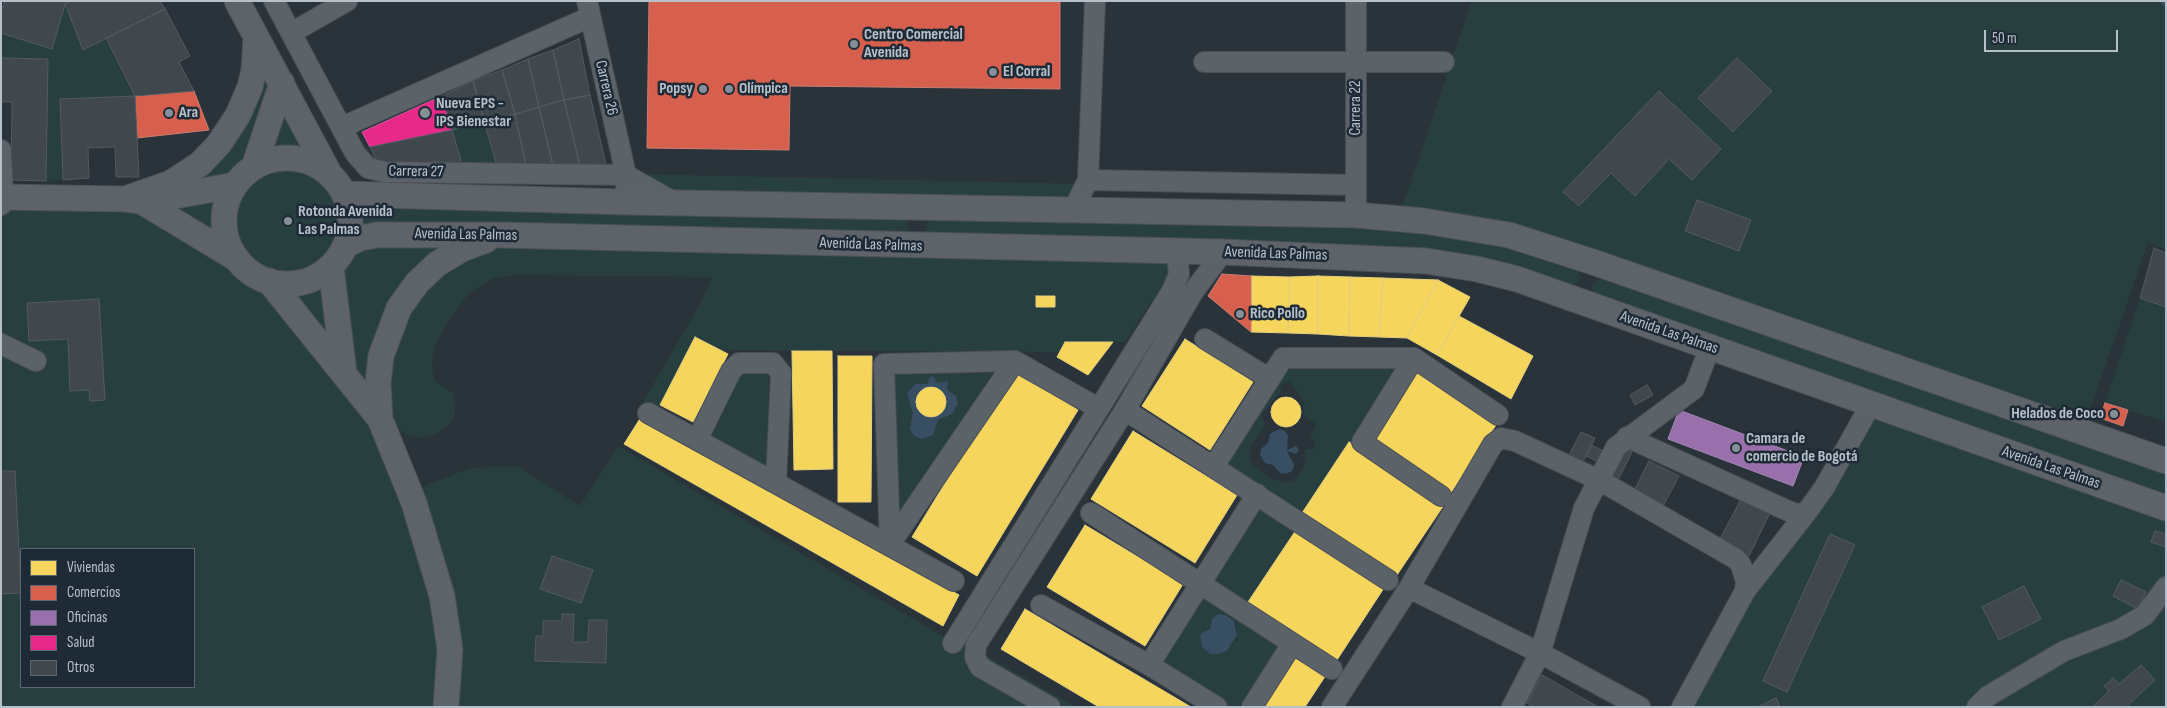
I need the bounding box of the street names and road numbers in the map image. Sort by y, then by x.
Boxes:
street label: Carrera 26 [590,59,622,117]
street label: Carrera 22 [1346,80,1366,136]
street label: Carrera 27 [388,162,444,182]
street label: Avenida Las Palmas [415,225,517,245]
street label: Avenida Las Palmas [819,234,923,256]
street label: Avenida Las Palmas [1224,243,1328,265]
street label: Avenida Las Palmas [1617,307,1721,359]
street label: Avenida Las Palmas [1999,442,2103,494]

